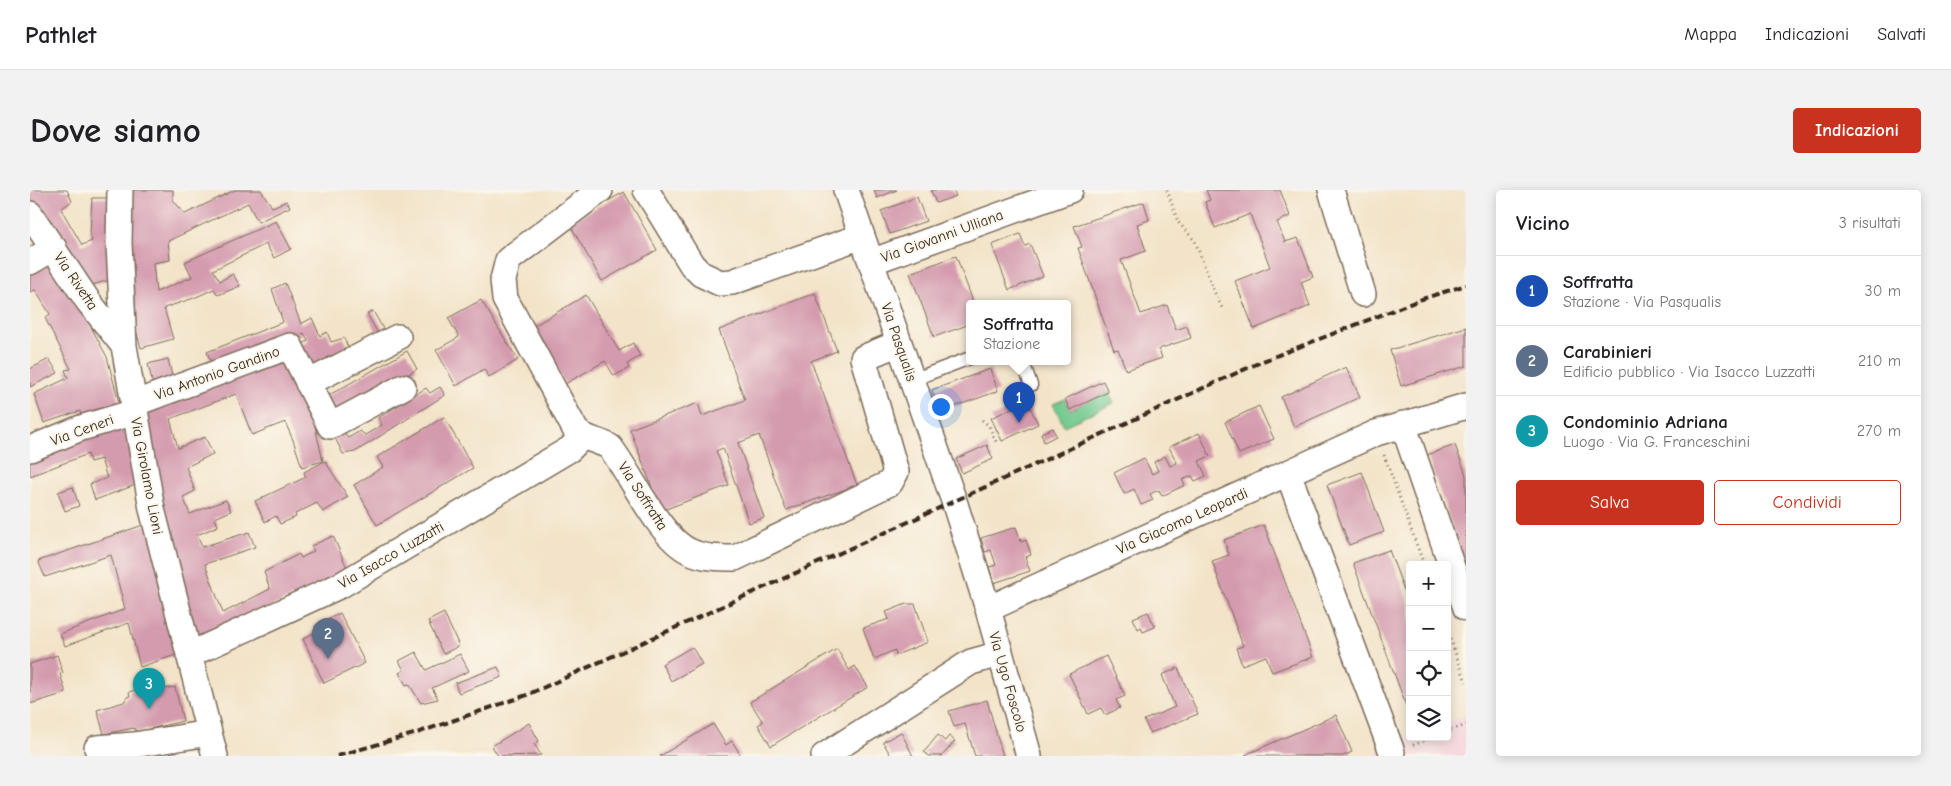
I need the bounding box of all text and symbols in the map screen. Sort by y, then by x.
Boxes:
text: Pathlet [25,21,96,49]
text: Mappa [1684,24,1737,45]
text: Indicazioni [1765,24,1849,45]
text: Salvati [1877,24,1926,45]
button: Indicazioni [1793,108,1921,153]
text: Dove siamo [30,110,201,151]
street label: Via Giovanni Ulliana [878,205,1006,267]
text: Vicino [1516,211,1570,235]
text: 3 risultati [1839,214,1901,232]
street label: Via Rivetta [50,249,102,313]
text: Soffratta [1563,271,1634,293]
text: 1 [1529,282,1535,300]
text: 30 m [1865,282,1901,300]
text: Stazione · Via Pasqualis [1563,293,1721,311]
street label: Via Pasqualis [877,300,921,384]
popup [966,300,1071,365]
text: Soffratta [983,313,1054,335]
text: Stazione [983,335,1040,353]
text: Carabinieri [1563,341,1652,363]
street label: Via Antonio Gandino [152,342,282,404]
text: 2 [1528,352,1536,370]
text: 210 m [1858,352,1901,370]
text: Edificio pubblico · Via Isacco Luzzatti [1563,363,1815,381]
pin: 1 [1003,382,1035,423]
your location [928,394,954,420]
street label: Via Ceneri [48,410,116,450]
text: Condominio Adriana [1563,411,1728,433]
street label: Via Girolamo Lioni [127,416,167,536]
text: 3 [1528,422,1536,440]
text: 270 m [1857,422,1901,440]
text: Luogo · Via G. Franceschini [1563,433,1750,451]
street label: Via Soffratta [614,458,672,534]
button: Salva [1516,480,1704,525]
button: Condividi [1714,480,1901,525]
street label: Via Giacomo Leopardi [1114,484,1250,558]
street label: Via Isacco Luzzatti [335,518,447,592]
map controls [1406,561,1451,741]
button: + [1406,561,1451,606]
button: − [1406,606,1451,651]
pin: 2 [312,618,344,659]
street label: Via Ugo Foscolo [985,630,1031,734]
button: locate [1406,651,1451,696]
pin: 3 [133,668,165,709]
button: layers [1406,696,1451,741]

